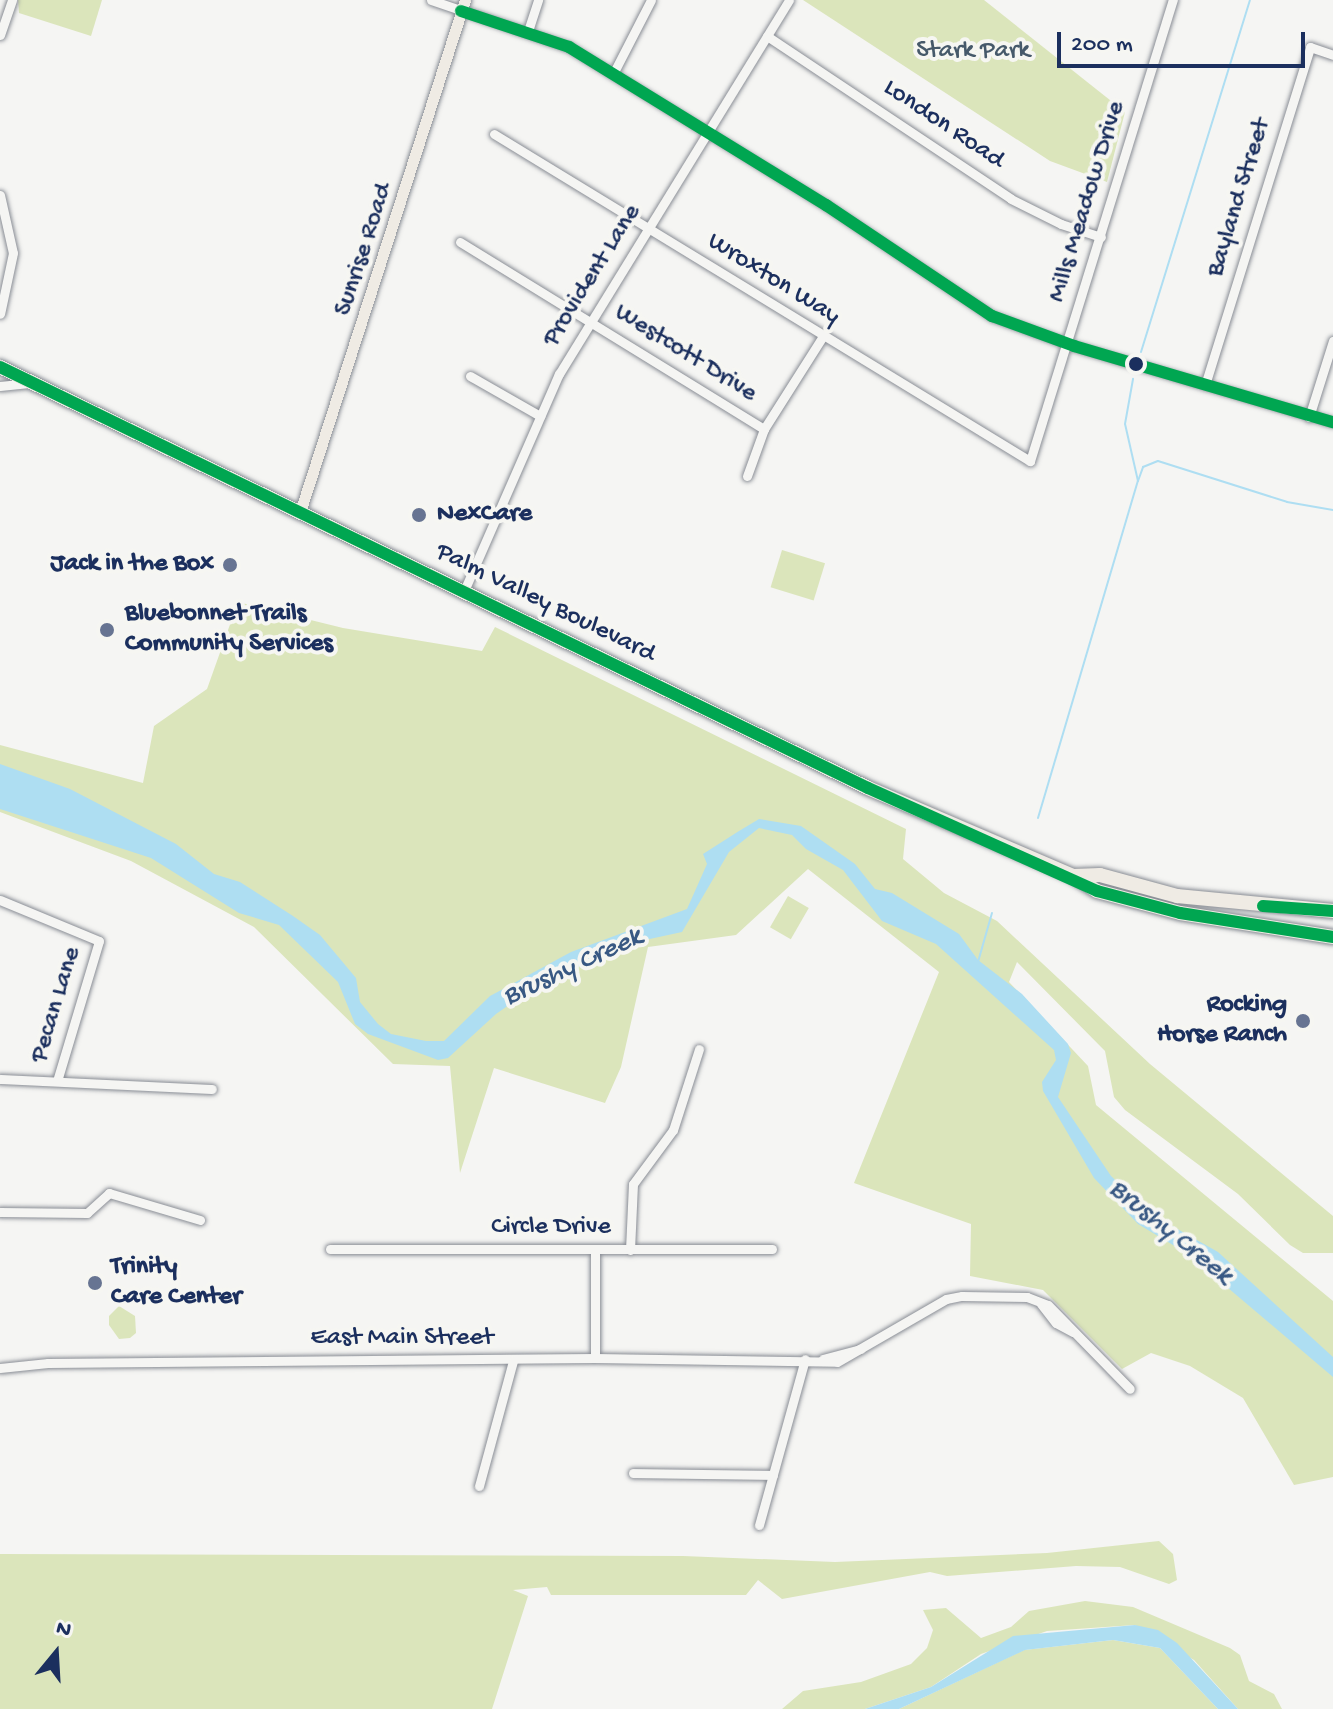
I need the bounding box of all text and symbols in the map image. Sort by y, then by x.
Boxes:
scale bar [1061,16,1309,66]
text: 200 m [1071,31,1133,60]
park label: Stark Park [916,36,1030,68]
street label: London Road [876,73,1010,177]
street label: Mills Meadow Drive [1043,98,1133,306]
street label: Bayland Street [1201,115,1279,281]
street label: Sunrise Road [329,180,401,320]
street label: Provident Lane [537,199,649,353]
street label: Wroxton Way [701,227,845,333]
street label: Westcott Drive [608,298,762,410]
unlabelled marker [1128,356,1144,372]
place label: NexCare [437,499,532,531]
marker: NexCare [408,504,430,526]
street label: Palm Valley Boulevard [430,537,660,671]
place label: Jack in the Box [50,549,214,581]
marker: Jack in the Box [221,556,239,574]
place label: Bluebonnet Trails Community Services [125,599,333,660]
marker: Bluebonnet Trails Community Services [96,619,118,641]
water label: Brushy Creek [498,921,648,1015]
street label: Pecan Lane [25,943,89,1067]
place label: Rocking Horse Ranch [1157,990,1287,1052]
marker: Rocking Horse Ranch [1294,1012,1312,1030]
water label: Brushy Creek [1101,1173,1239,1293]
street label: Circle Drive [491,1212,611,1244]
place label: Trinity Care Center [111,1252,241,1314]
marker: Trinity Care Center [86,1274,104,1292]
street label: East Main Street [311,1323,493,1355]
north arrow [16,1613,96,1693]
text: N [53,1616,74,1645]

